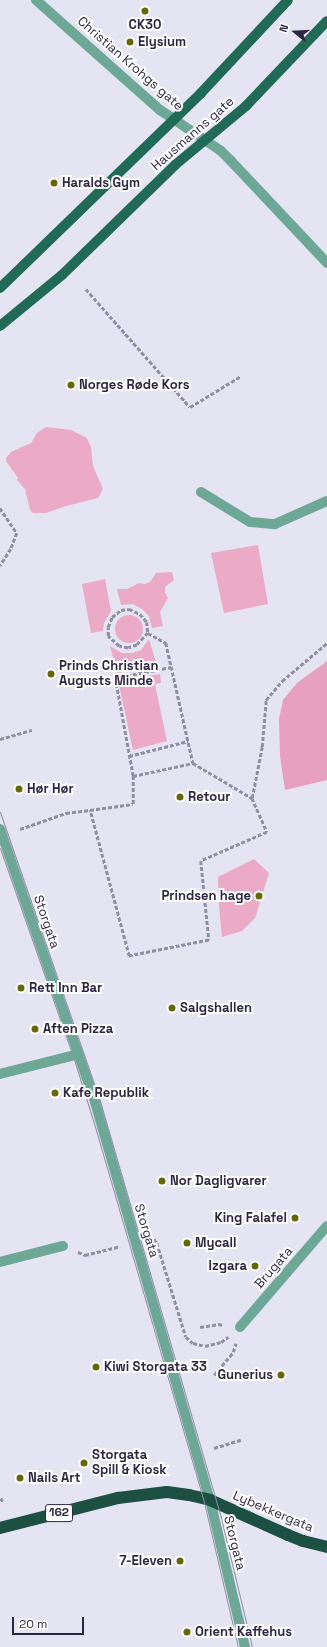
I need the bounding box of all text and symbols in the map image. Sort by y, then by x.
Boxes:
marker: CK30 [140,6,150,16]
north arrow [275,12,315,52]
street label: Christian Krohgs gate [74,14,186,114]
place label: CK30 [129,17,161,33]
text: N [276,23,291,34]
place label: Elysium [138,34,186,50]
marker: Elysium [125,37,135,47]
street label: Hausmanns gate [149,94,237,174]
place label: Haralds Gym [62,175,140,191]
marker: Haralds Gym [49,178,59,188]
place label: Norges Røde Kors [79,377,189,393]
marker: Norges Røde Kors [66,380,76,390]
place label: Prinds Christian Augusts Minde [59,659,158,690]
marker: Prinds Christian Augusts Minde [46,669,56,679]
place label: Hør Hør [27,781,74,797]
marker: Hør Hør [14,784,24,794]
place label: Retour [188,789,230,805]
marker: Retour [175,792,185,802]
place label: Prindsen hage [161,888,251,904]
marker: Prindsen hage [254,891,264,901]
street label: Storgata [30,893,62,951]
place label: Rett Inn Bar [29,980,102,996]
marker: Rett Inn Bar [16,983,26,993]
place label: Salgshallen [180,1000,252,1016]
marker: Salgshallen [167,1003,177,1013]
place label: Aften Pizza [43,1021,113,1037]
marker: Aften Pizza [30,1024,40,1034]
place label: Kafe Republik [63,1085,149,1101]
marker: Kafe Republik [50,1088,60,1098]
place label: Nor Dagligvarer [170,1173,267,1189]
marker: Nor Dagligvarer [157,1176,167,1186]
street label: Storgata [130,1202,162,1260]
place label: King Falafel [215,1210,287,1226]
marker: King Falafel [290,1213,300,1223]
place label: Mycall [195,1235,237,1251]
marker: Mycall [182,1238,192,1248]
street label: Brugata [252,1244,296,1292]
place label: Izgara [209,1258,247,1274]
marker: Izgara [250,1261,260,1271]
place label: Kiwi Storgata 33 [104,1359,207,1375]
marker: Kiwi Storgata 33 [91,1362,101,1372]
place label: Gunerius [217,1367,273,1383]
marker: Gunerius [276,1370,286,1380]
place label: Storgata Spill & Kiosk [92,1448,167,1479]
marker: Storgata Spill & Kiosk [79,1458,89,1468]
place label: Nails Art [28,1470,81,1486]
marker: Nails Art [15,1473,25,1483]
street label: Lybekkergata [230,1488,316,1536]
road number: 162 [45,1503,73,1523]
street label: Storgata [220,1514,248,1572]
place label: 7-Eleven [119,1553,172,1569]
marker: 7-Eleven [175,1556,185,1566]
scale bar [14,1609,86,1635]
text: 20 m [19,1616,47,1632]
place label: Orient Kaffehus [195,1624,292,1640]
marker: Orient Kaffehus [182,1627,192,1637]

